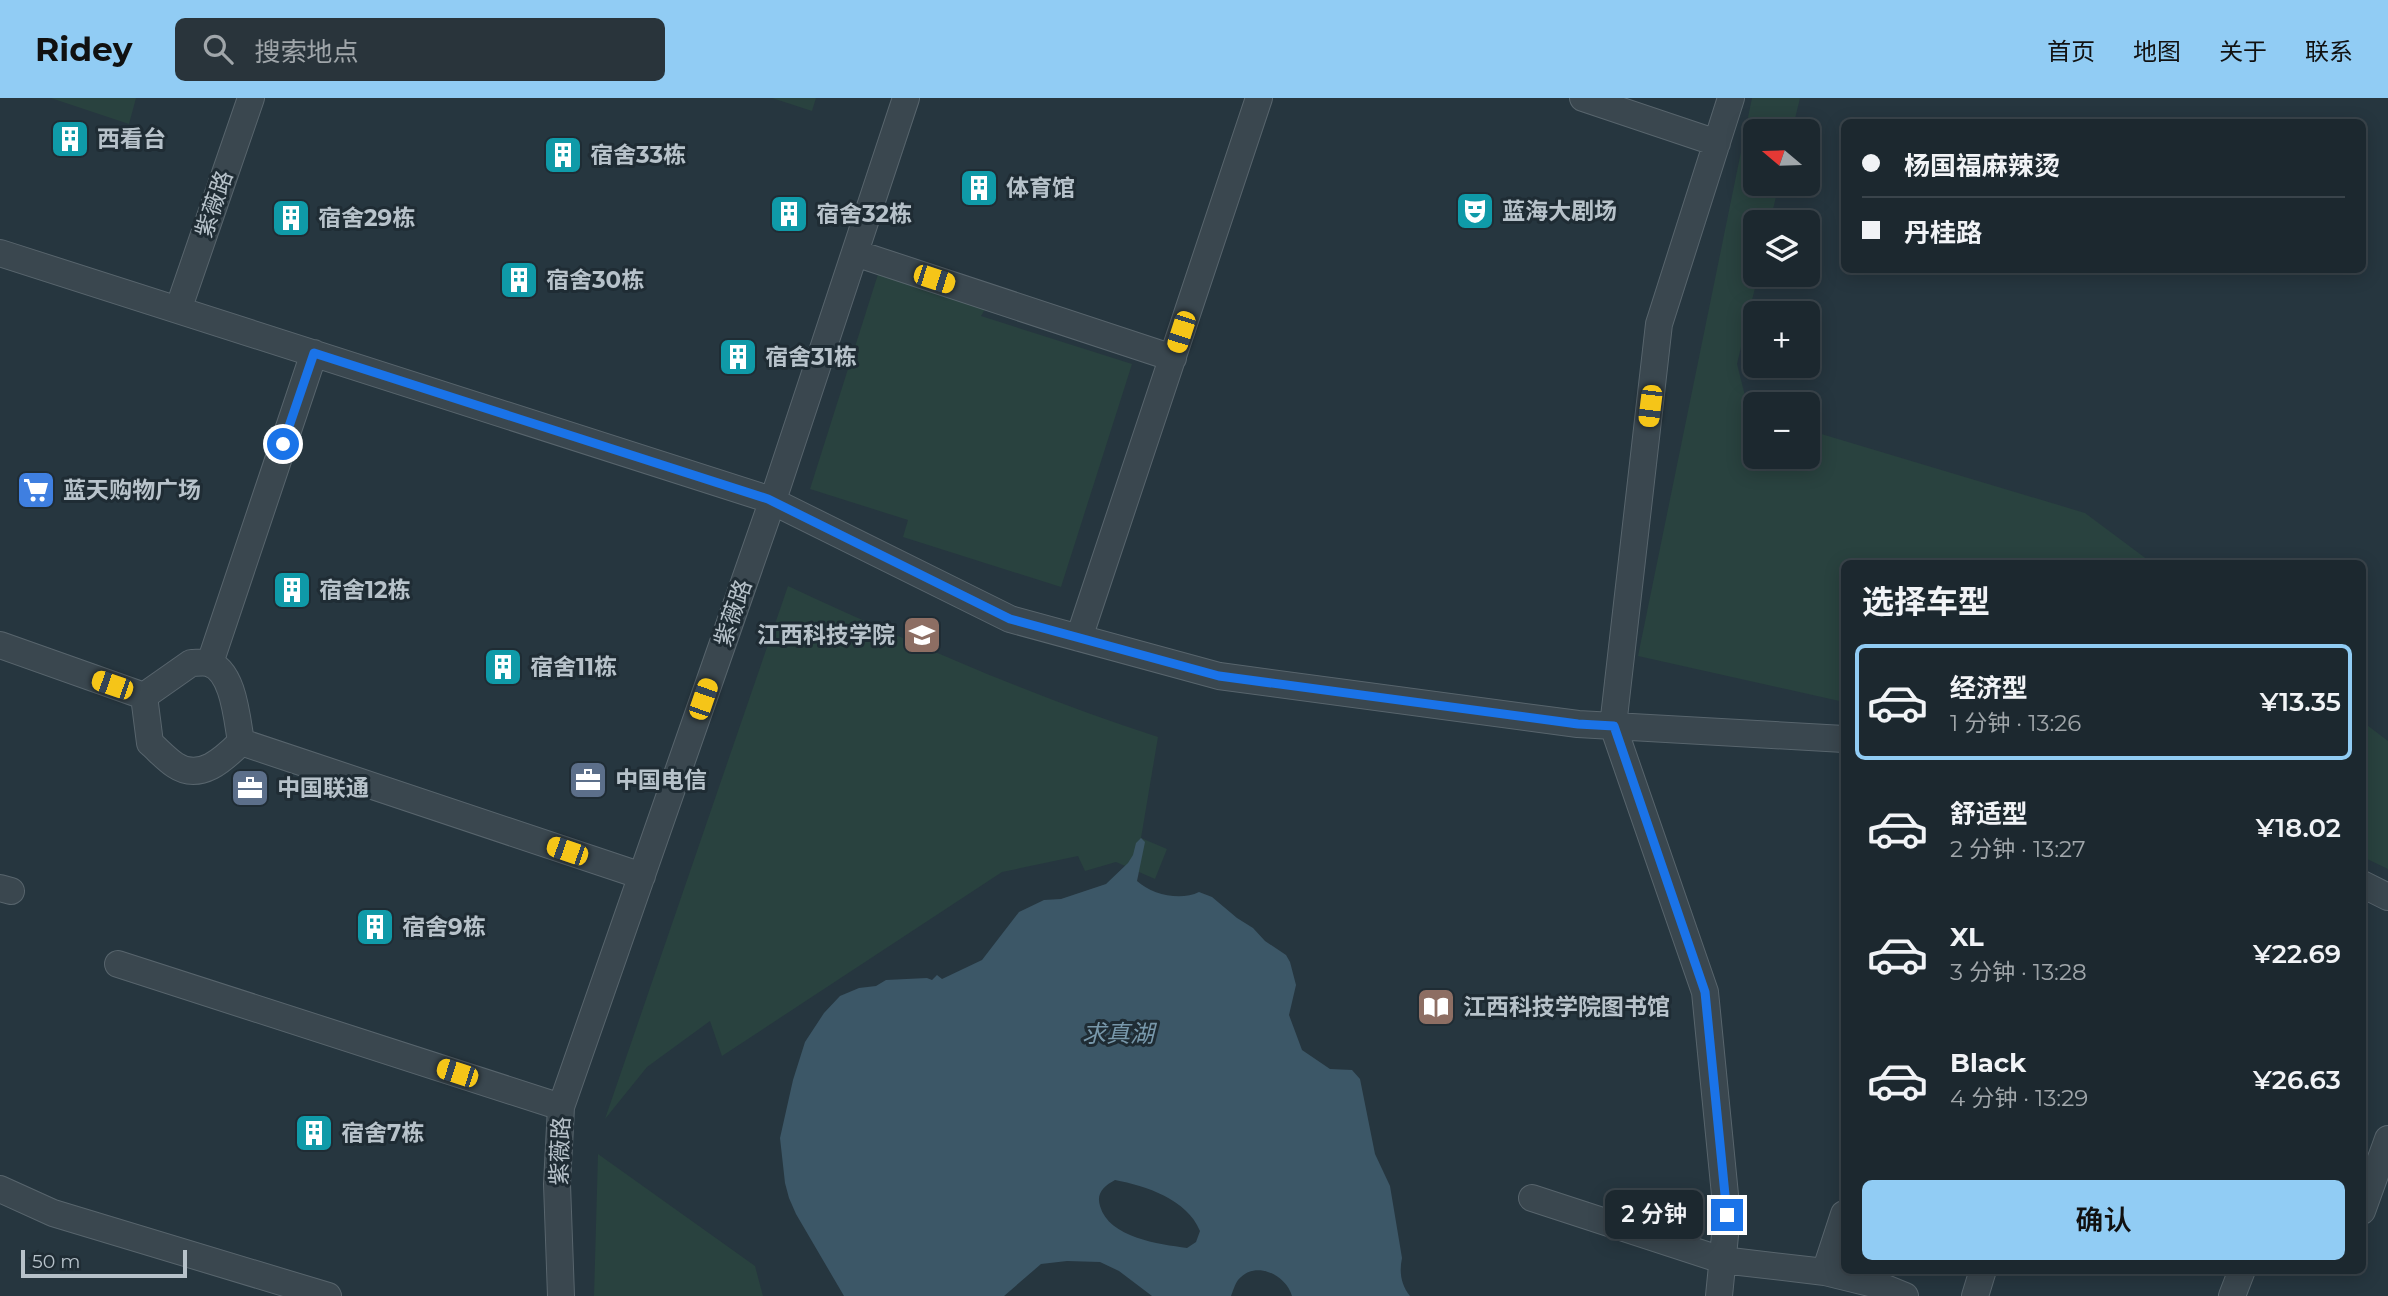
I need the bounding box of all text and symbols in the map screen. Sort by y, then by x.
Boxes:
search box [175,18,665,81]
text: Ridey [35,29,133,69]
icon: search [199,30,237,68]
text: 搜索地点 [255,36,359,68]
text: 首页 [2047,37,2095,66]
text: 地图 [2133,37,2181,66]
text: 关于 [2219,37,2267,66]
text: 联系 [2305,37,2353,66]
building icon: 西看台 [49,118,91,160]
north arrow [1743,119,1820,196]
map controls [1743,119,1820,469]
place label: 西看台 [97,125,166,153]
building icon: 宿舍33栋 [542,134,584,176]
place label: 宿舍33栋 [590,141,686,169]
text: 杨国福麻辣烫 [1904,150,2060,182]
street label: 紫薇路 [190,167,238,241]
building icon: 体育馆 [958,167,1000,209]
place label: 体育馆 [1006,174,1075,202]
theatre icon: 蓝海大剧场 [1454,190,1496,232]
building icon: 宿舍32栋 [768,193,810,235]
building icon: 宿舍29栋 [270,197,312,239]
place label: 蓝海大剧场 [1502,197,1617,225]
place label: 宿舍32栋 [816,200,912,228]
place label: 宿舍29栋 [318,204,415,232]
button: layers [1743,210,1820,287]
text: 丹桂路 [1904,217,1982,249]
building icon: 宿舍30栋 [498,259,540,301]
car [911,263,958,295]
place label: 宿舍30栋 [546,266,644,294]
button: + [1743,301,1820,378]
car [1165,309,1198,355]
building icon: 宿舍31栋 [717,336,759,378]
place label: 宿舍31栋 [765,343,857,371]
car [1638,384,1663,428]
button: − [1743,392,1820,469]
route start [267,428,299,460]
supermarket icon: 蓝天购物广场 [15,469,57,511]
place label: 蓝天购物广场 [63,476,201,504]
building icon: 宿舍12栋 [271,569,313,611]
place label: 宿舍12栋 [319,576,411,604]
street label: 紫薇路 [709,576,757,650]
text: 选择车型 [1862,582,1990,621]
school or university icon: 江西科技学院 [901,614,943,656]
place label: 江西科技学院 [757,621,895,649]
building icon: 宿舍11栋 [482,646,524,688]
place label: 宿舍11栋 [530,653,617,681]
car [89,668,136,702]
icon: car [1866,671,1929,734]
text: 经济型 [1950,672,2028,704]
car [687,676,720,722]
text: ¥13.35 [2260,686,2341,718]
text: 1 分钟 · 13:26 [1950,709,2081,737]
office icon: 中国电信 [567,759,609,801]
place label: 中国电信 [615,766,707,794]
office icon: 中国联通 [229,767,271,809]
place label: 中国联通 [277,774,369,802]
icon: car [1866,797,1929,860]
text: 舒适型 [1950,798,2028,830]
text: ¥18.02 [2256,812,2341,844]
car [544,834,591,868]
text: 2 分钟 · 13:27 [1950,835,2086,863]
building icon: 宿舍9栋 [354,906,396,948]
place label: 宿舍9栋 [402,913,486,941]
text: XL [1950,921,1984,953]
icon: car [1866,923,1929,986]
text: ¥22.69 [2253,938,2341,970]
text: 3 分钟 · 13:28 [1950,958,2087,986]
library icon: 江西科技学院图书馆 [1415,986,1457,1028]
place label: 江西科技学院图书馆 [1463,993,1670,1021]
water label: 求真湖 [1082,1019,1158,1048]
text: Black [1950,1047,2026,1079]
icon: car [1866,1049,1929,1112]
car [434,1057,481,1089]
text: ¥26.63 [2253,1064,2341,1096]
text: 4 分钟 · 13:29 [1950,1084,2088,1112]
building icon: 宿舍7栋 [293,1112,335,1154]
street label: 紫薇路 [545,1116,575,1186]
place label: 宿舍7栋 [341,1119,424,1147]
button: 确认 [1862,1180,2345,1260]
callout: 2 分钟 [1604,1190,1702,1240]
route end [1711,1199,1743,1231]
text: 2 分钟 [1621,1200,1687,1228]
scale bar [21,1247,187,1279]
text: 50 m [32,1250,80,1273]

